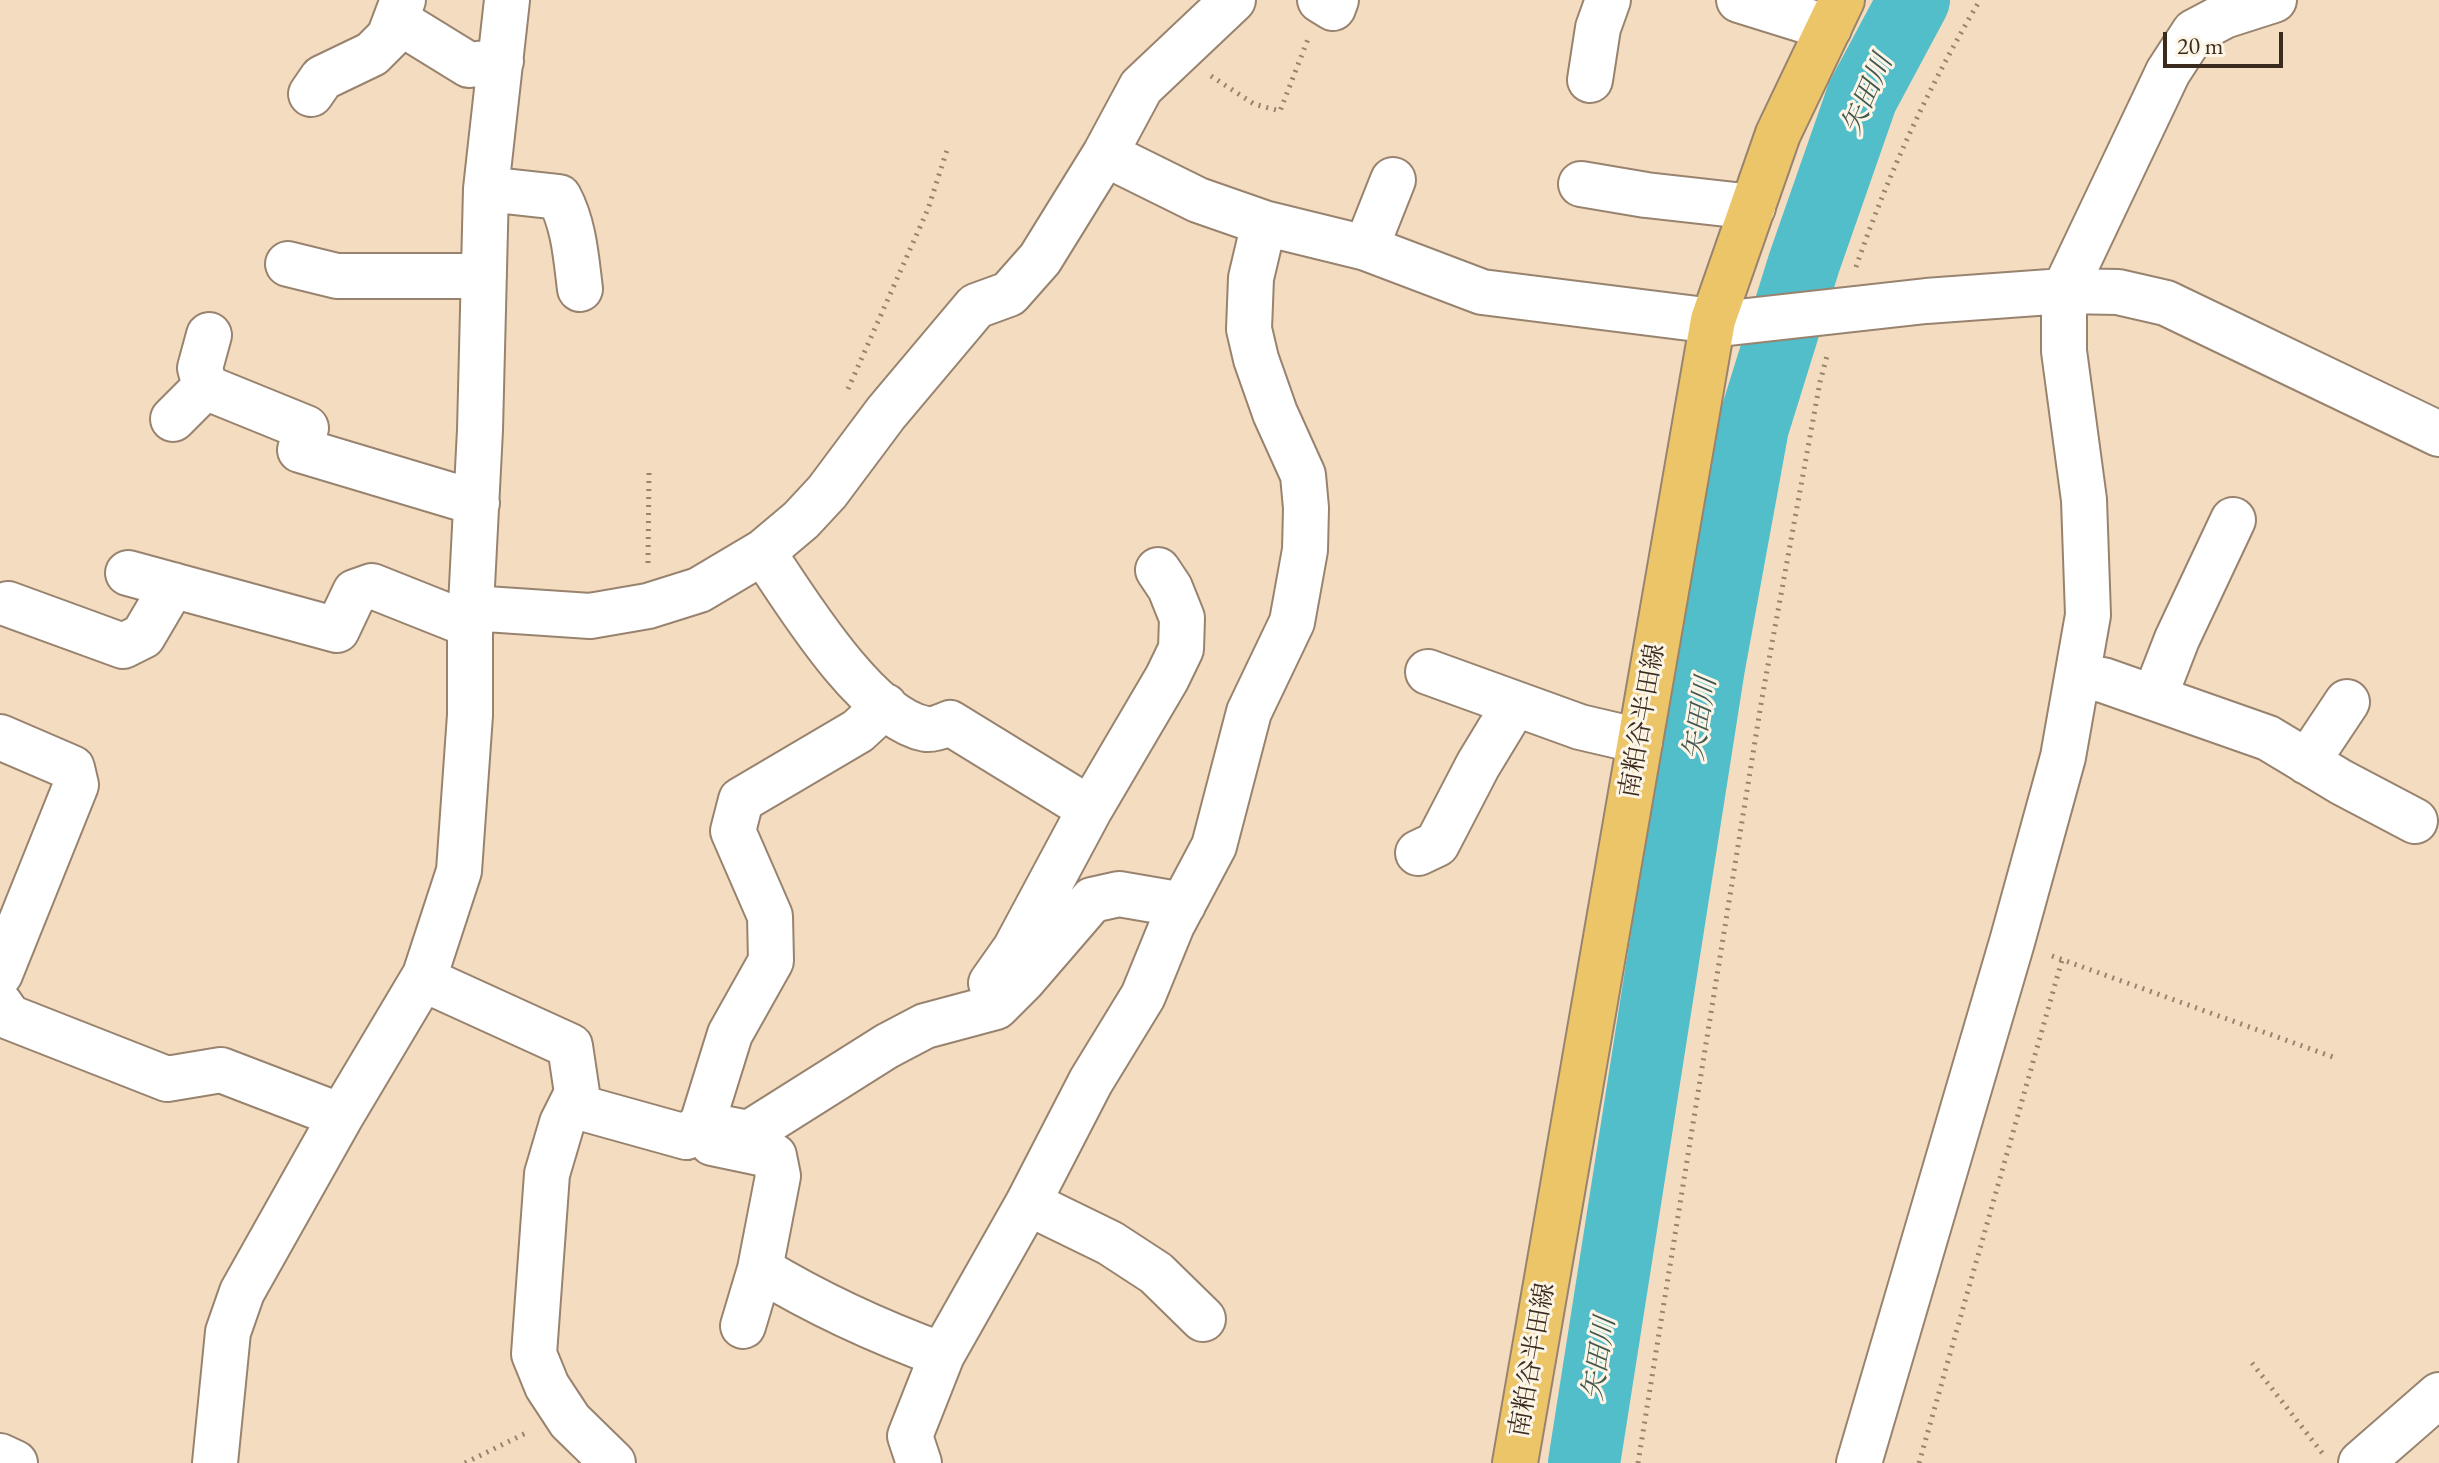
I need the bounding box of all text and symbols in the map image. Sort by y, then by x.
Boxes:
scale bar [2167,16,2287,66]
text: 20 m [2177,30,2224,61]
water label: 矢田川 [1836,50,1900,140]
street label: 南粕谷半田線 [1614,641,1672,801]
water label: 矢田川 [1678,675,1724,763]
street label: 南粕谷半田線 [1504,1280,1562,1440]
water label: 矢田川 [1577,1315,1623,1403]

